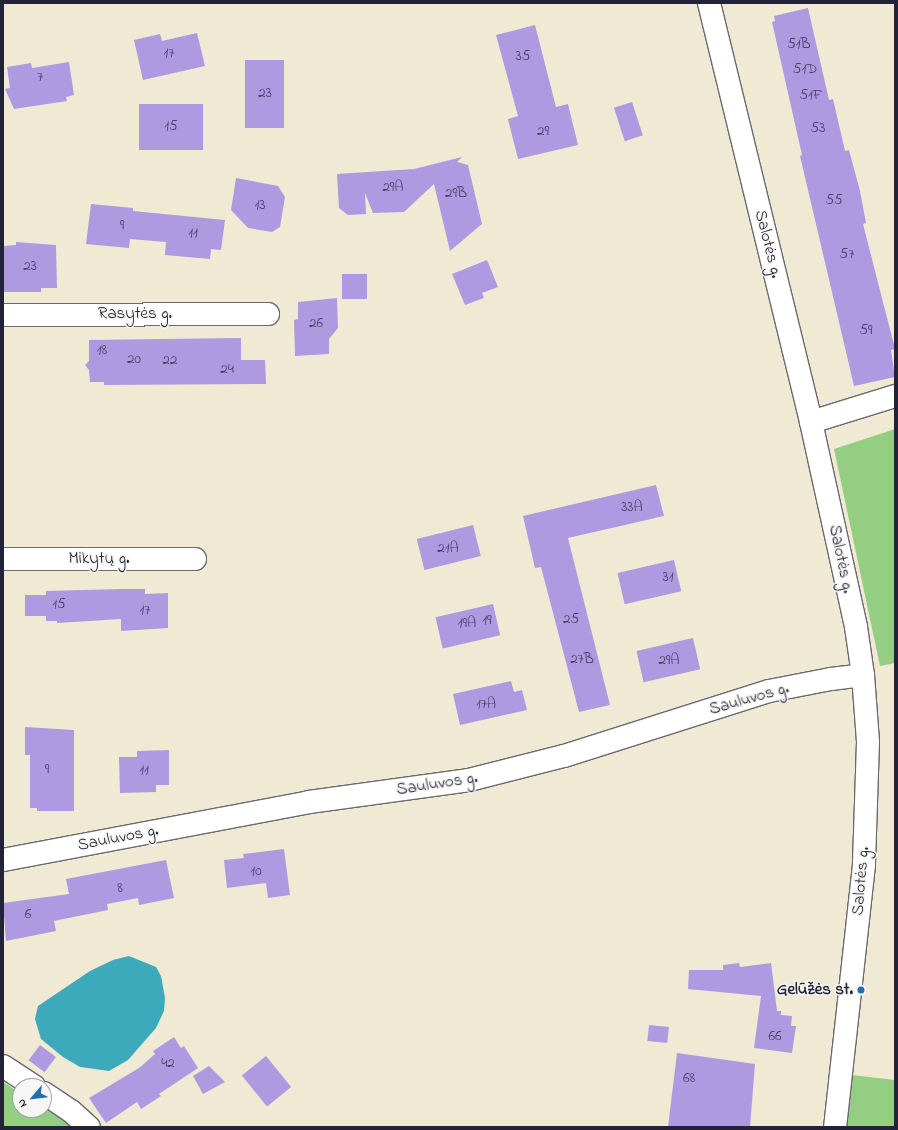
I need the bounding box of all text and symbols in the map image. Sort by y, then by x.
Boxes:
house number: 51B [787,36,811,54]
house number: 17 [164,45,174,63]
house number: 35 [516,48,530,66]
house number: 51D [793,61,817,79]
house number: 7 [37,69,43,87]
house number: 23 [258,85,272,103]
house number: 51F [799,87,823,105]
house number: 15 [164,118,178,136]
house number: 53 [811,120,825,138]
house number: 29 [537,123,549,141]
house number: 29A [382,179,404,197]
house number: 29B [445,185,467,203]
house number: 55 [825,192,843,210]
house number: 13 [255,197,265,215]
street label: Salotės g. [750,208,786,280]
house number: 9 [120,217,124,235]
house number: 11 [188,225,198,243]
house number: 57 [840,246,854,264]
house number: 23 [23,258,37,276]
street label: Rasytės g. [98,304,172,324]
house number: 26 [309,315,323,333]
house number: 59 [859,322,873,340]
house number: 18 [97,342,107,360]
house number: 20 [127,351,141,369]
house number: 22 [163,352,177,370]
house number: 24 [220,361,234,379]
house number: 33A [621,499,643,517]
street label: Salotės g. [824,523,858,595]
house number: 21A [437,540,459,558]
street label: Mikytų g. [68,549,130,569]
house number: 31 [663,569,673,587]
house number: 15 [52,596,66,614]
house number: 17 [140,602,150,620]
house number: 25 [563,611,579,629]
house number: 19 [482,612,492,630]
house number: 19A [458,615,476,633]
house number: 27B [570,651,594,669]
house number: 29A [658,652,680,670]
street label: Sauluvos g. [707,678,791,720]
house number: 17A [476,696,496,714]
house number: 9 [45,761,49,779]
house number: 11 [139,762,149,780]
street label: Sauluvos g. [395,768,479,800]
street label: Sauluvos g. [76,820,160,856]
street label: Salotės g. [848,846,874,916]
house number: 10 [250,863,262,881]
house number: 8 [117,880,123,898]
house number: 6 [25,906,31,924]
place label: Gelūžės st. [777,980,853,1000]
marker: Gelūžės st. [856,985,866,995]
house number: 66 [768,1028,782,1046]
house number: 42 [161,1055,175,1073]
house number: 68 [683,1070,695,1088]
north arrow [12,1078,52,1118]
text: N [13,1096,31,1110]

